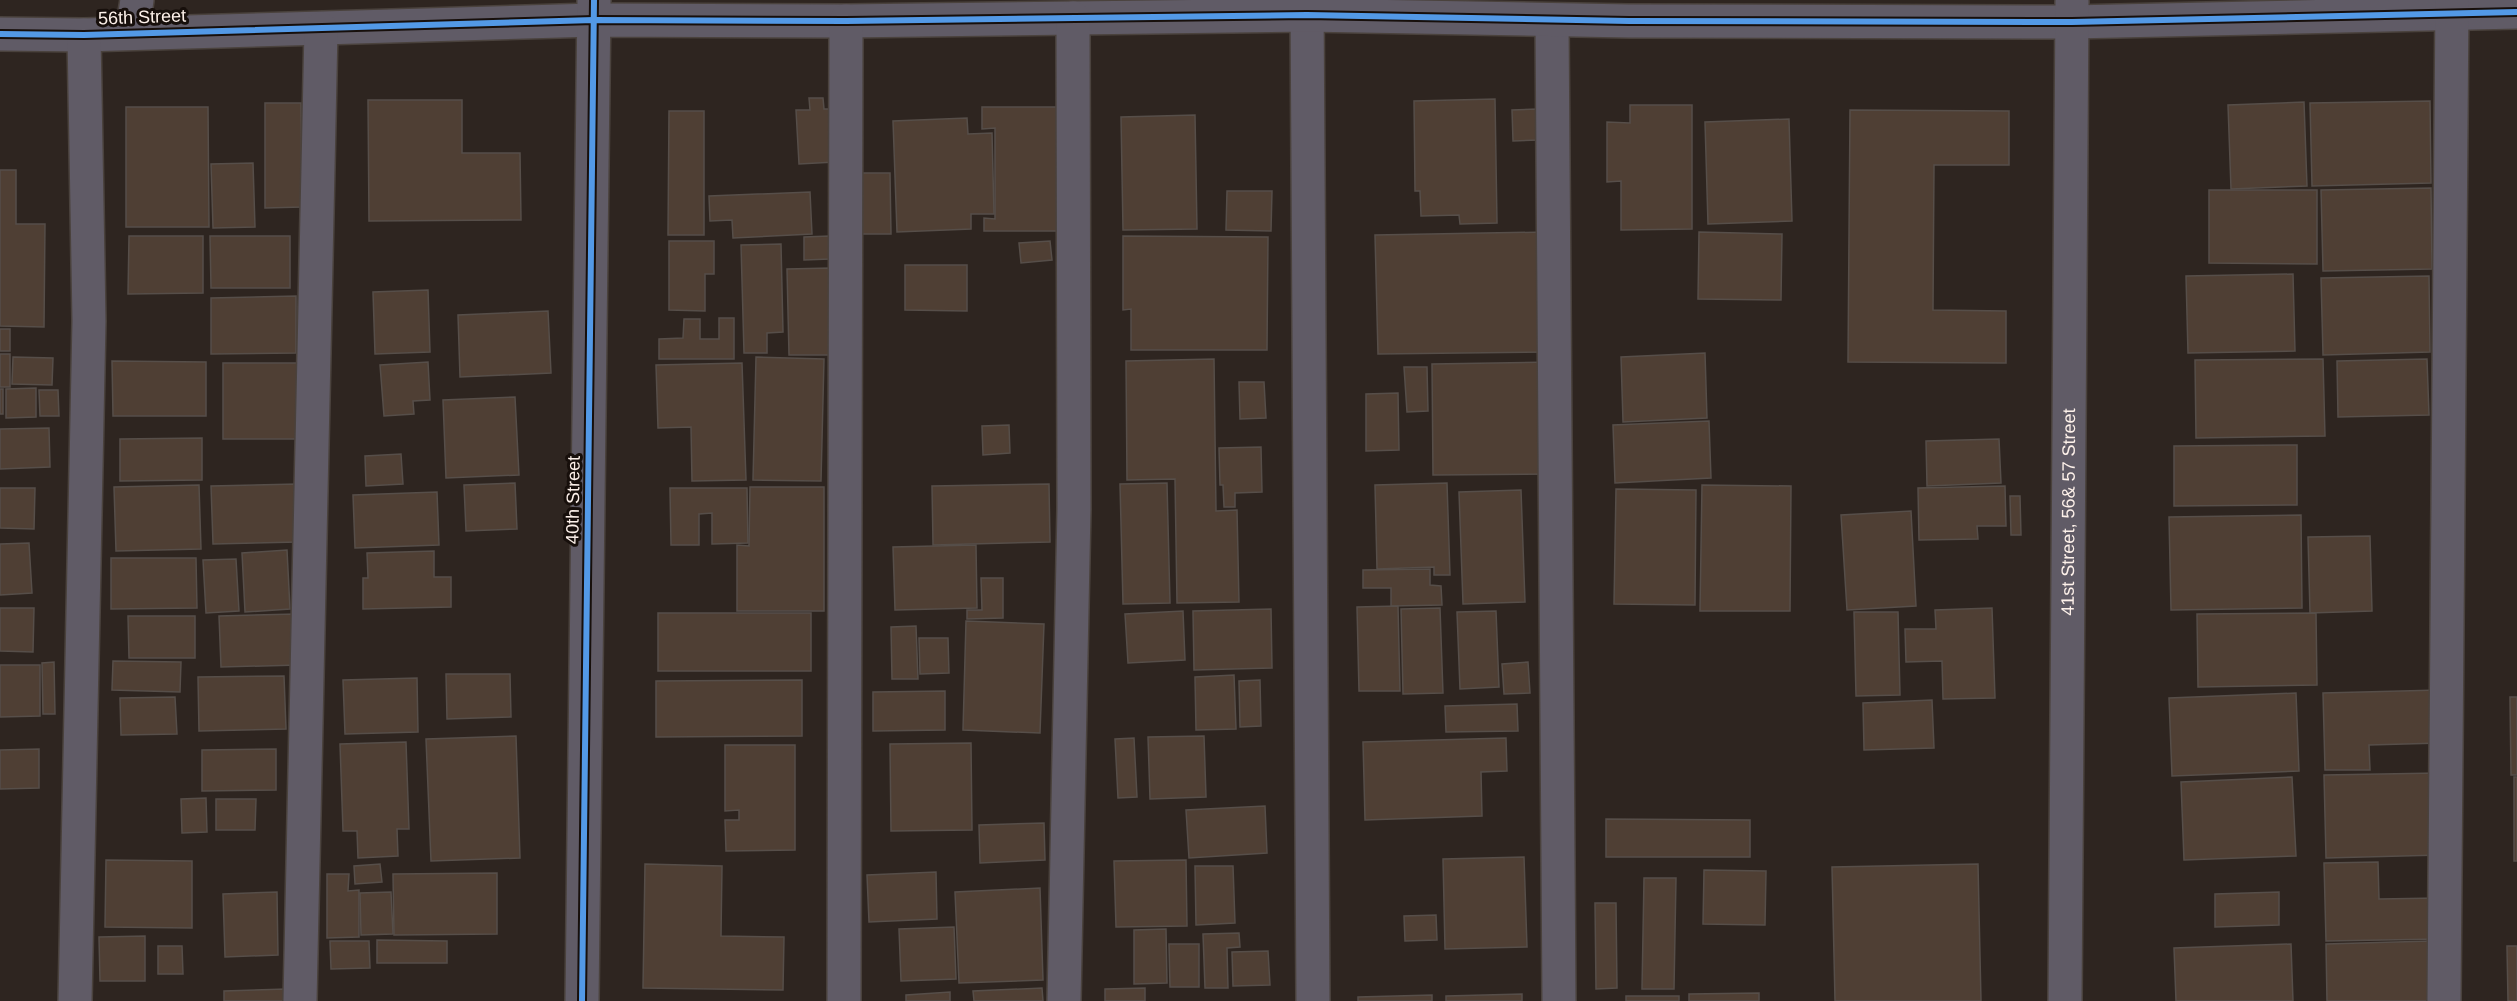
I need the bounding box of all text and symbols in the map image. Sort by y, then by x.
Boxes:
street label: 56th Street [98,5,186,29]
street label: 41st Street, 56& 57 Street [2058,408,2079,616]
street label: 40th Street [562,456,584,544]

